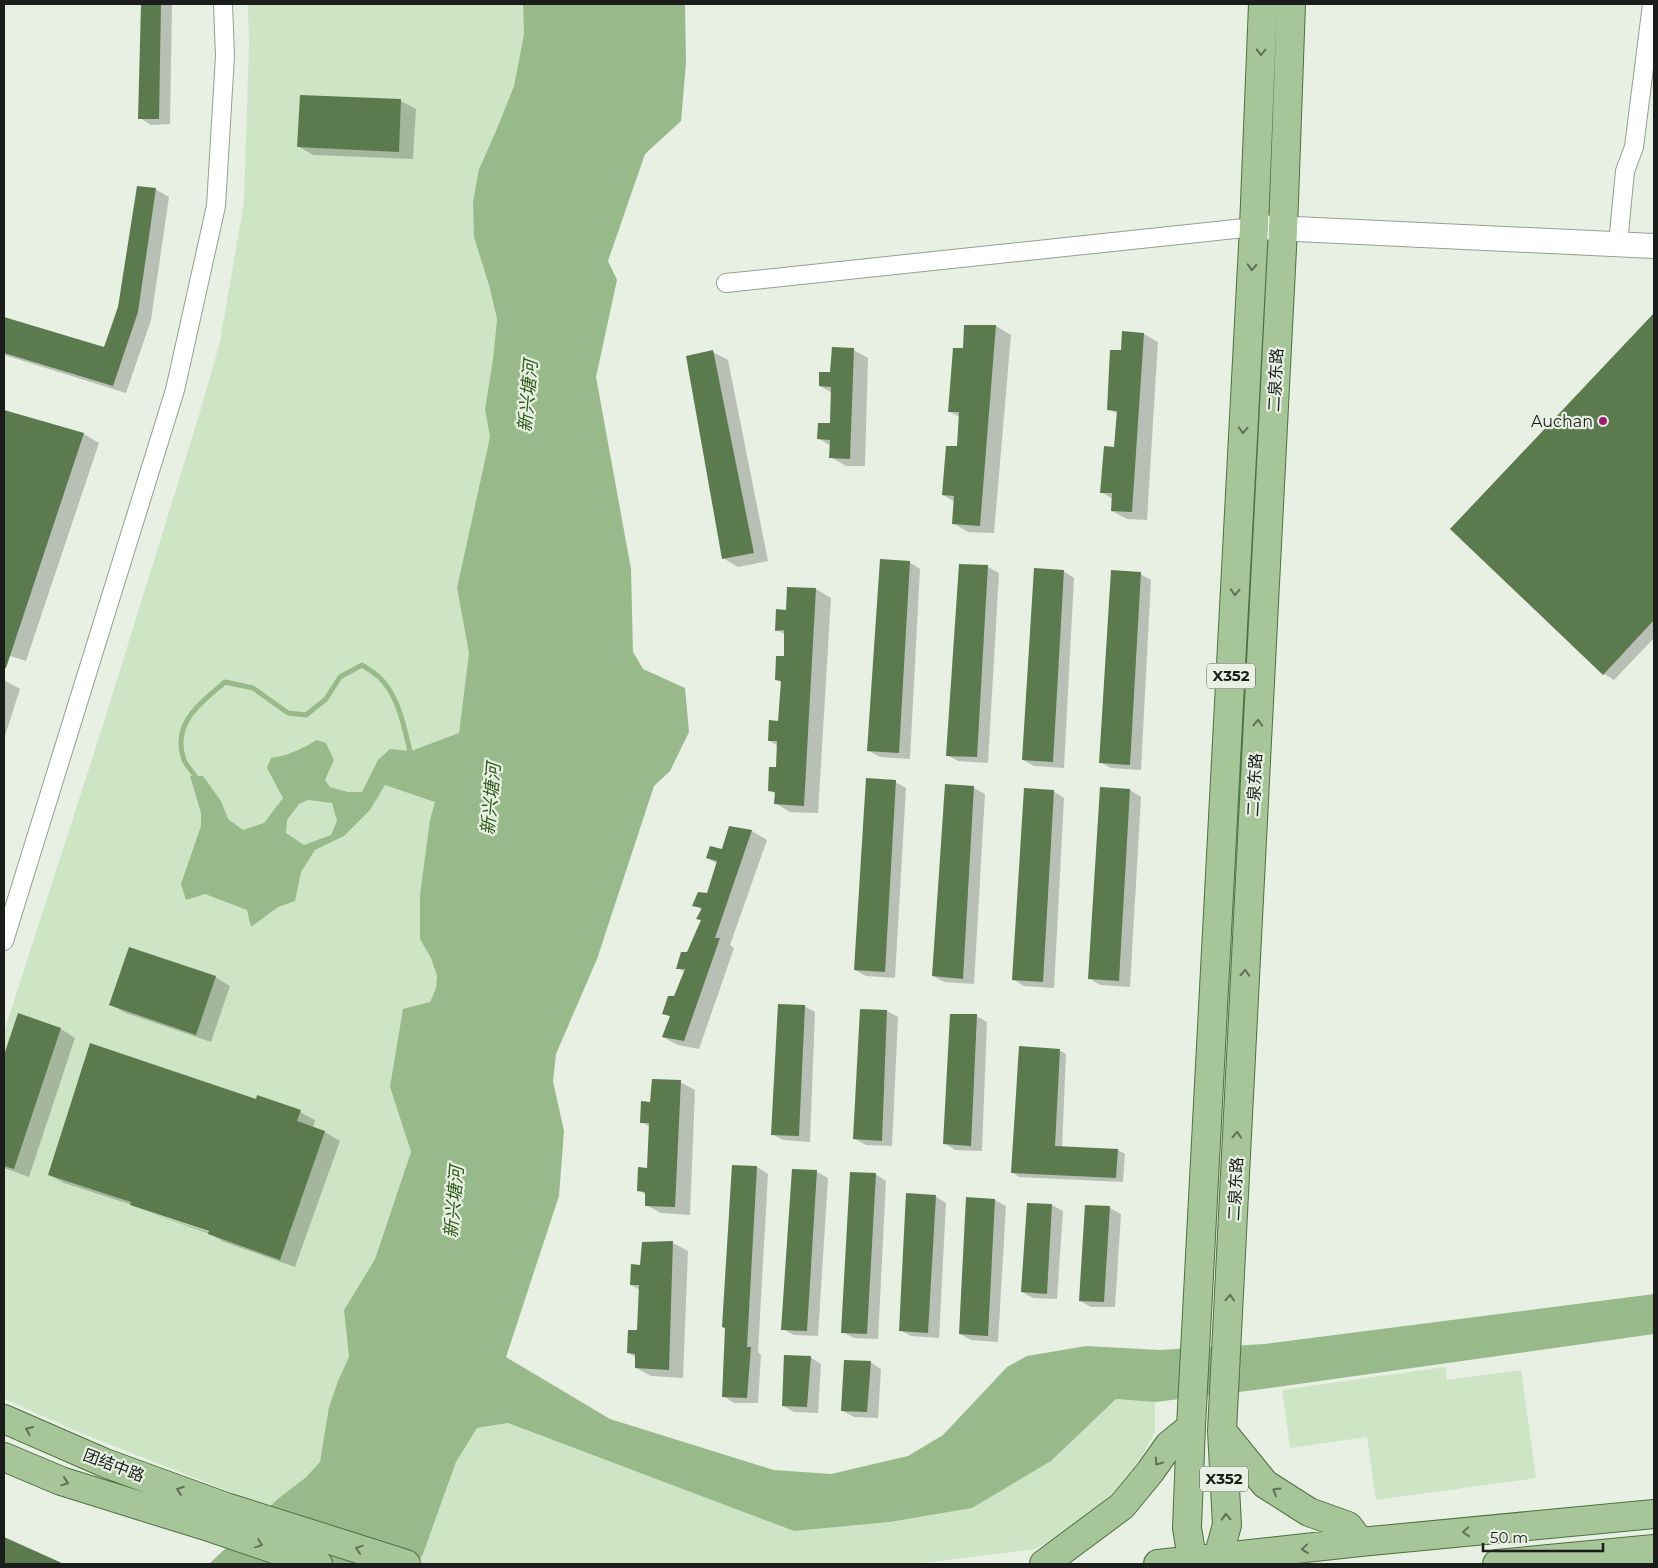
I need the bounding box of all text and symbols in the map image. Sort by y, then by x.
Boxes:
one-way arrow [1255,49,1266,57]
one-way arrow [1246,264,1257,272]
street label: 二泉东路 [1264,348,1287,412]
water label: 新兴塘河 [514,356,542,433]
place label: Auchan [1531,412,1593,431]
marker: Auchan [1597,415,1609,427]
one-way arrow [1238,426,1249,434]
one-way arrow [1230,588,1240,596]
road number: X352 [1207,664,1255,688]
one-way arrow [1252,719,1263,727]
street label: 二泉东路 [1243,753,1266,817]
water label: 新兴塘河 [477,759,505,836]
one-way arrow [1239,969,1250,977]
one-way arrow [1232,1131,1243,1139]
street label: 二泉东路 [1224,1157,1247,1221]
water label: 新兴塘河 [440,1162,468,1239]
one-way arrow [1224,1293,1235,1301]
one-way arrow [25,1425,34,1436]
street label: 团结中路 [81,1445,147,1486]
one-way arrow [1155,1456,1164,1465]
road number: X352 [1200,1466,1248,1492]
one-way arrow [60,1477,69,1487]
one-way arrow [176,1486,185,1496]
one-way arrow [1272,1488,1281,1497]
one-way arrow [1221,1513,1231,1520]
scale bar [1483,1520,1603,1552]
one-way arrow [1462,1526,1470,1537]
text: 50 m [1490,1528,1528,1547]
one-way arrow [254,1538,262,1548]
one-way arrow [1300,1543,1308,1554]
one-way arrow [356,1545,364,1555]

